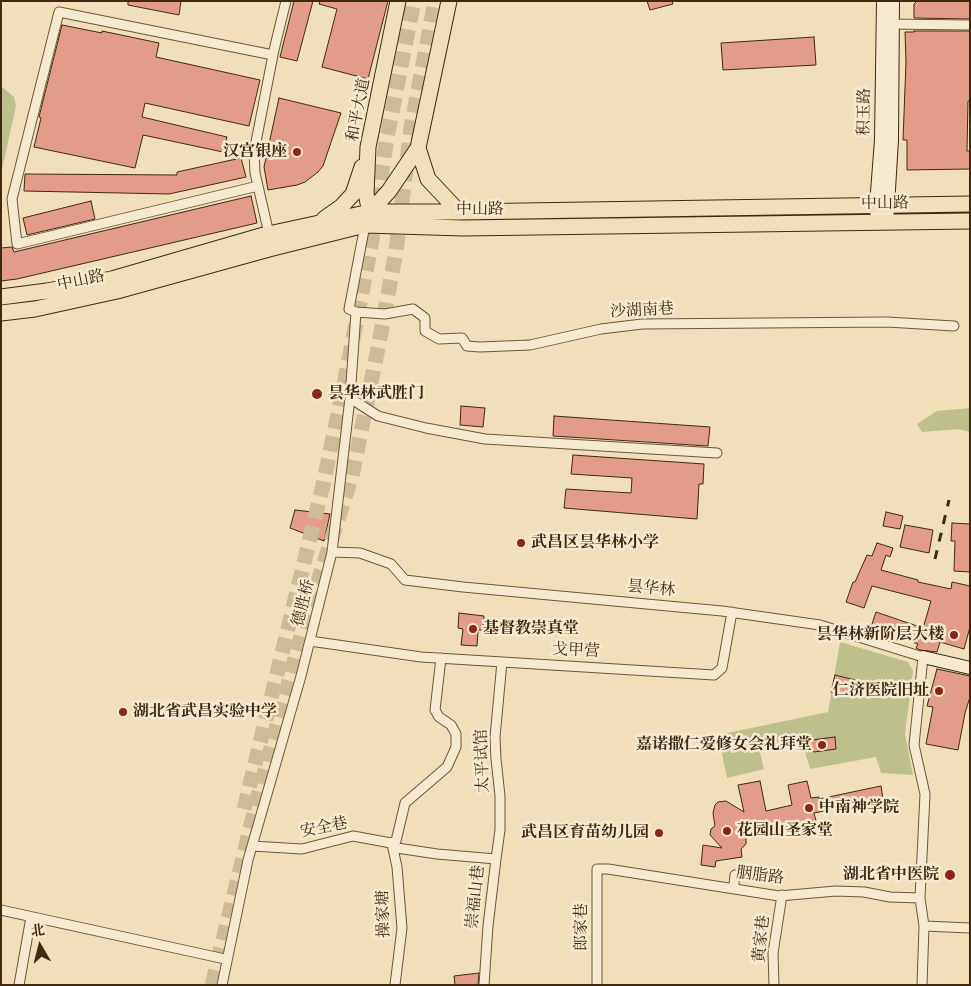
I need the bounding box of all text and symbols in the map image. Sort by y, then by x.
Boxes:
street label: 和平大道 [343,77,375,143]
street label: 积玉路 [855,88,875,136]
place label: 汉宫银座 [223,142,287,162]
marker: 汉宫银座 [291,146,303,158]
street label: 中山路 [861,194,909,214]
street label: 中山路 [456,200,504,220]
street label: 中山路 [56,267,106,295]
street label: 沙湖南巷 [610,300,674,322]
place label: 昙华林武胜门 [328,384,424,404]
marker: 昙华林武胜门 [310,387,324,401]
place label: 武昌区昙华林小学 [531,533,659,553]
marker: 武昌区昙华林小学 [515,537,527,549]
street label: 德胜桥 [289,577,319,629]
street label: 昙华林 [626,577,676,601]
place label: 基督教崇真堂 [483,619,579,639]
marker: 基督教崇真堂 [467,623,479,635]
place label: 昙华林新阶层大楼 [816,625,944,645]
marker: 昙华林新阶层大楼 [948,629,960,641]
street label: 戈甲营 [552,640,600,662]
place label: 仁济医院旧址 [833,681,929,701]
marker: 仁济医院旧址 [933,685,945,697]
place label: 湖北省武昌实验中学 [133,702,277,722]
marker: 湖北省武昌实验中学 [117,706,129,718]
street label: 太平试馆 [472,729,494,793]
place label: 嘉诺撒仁爱修女会礼拜堂 [636,735,812,755]
marker: 嘉诺撒仁爱修女会礼拜堂 [816,739,828,751]
place label: 中南神学院 [819,798,899,818]
marker: 中南神学院 [803,802,815,814]
street label: 安全巷 [299,814,349,842]
place label: 花园山圣家堂 [737,821,833,841]
place label: 武昌区育苗幼儿园 [521,823,649,843]
marker: 花园山圣家堂 [721,825,733,837]
marker: 武昌区育苗幼儿园 [653,827,665,839]
street label: 崇福山巷 [463,864,489,930]
street label: 胭脂路 [735,864,785,888]
place label: 湖北省中医院 [843,865,939,885]
marker: 湖北省中医院 [943,868,957,882]
street label: 操家塘 [374,890,394,938]
street label: 郎家巷 [572,903,592,951]
street label: 黄家巷 [750,914,774,964]
north arrow [15,921,65,971]
text: 北 [30,921,46,940]

